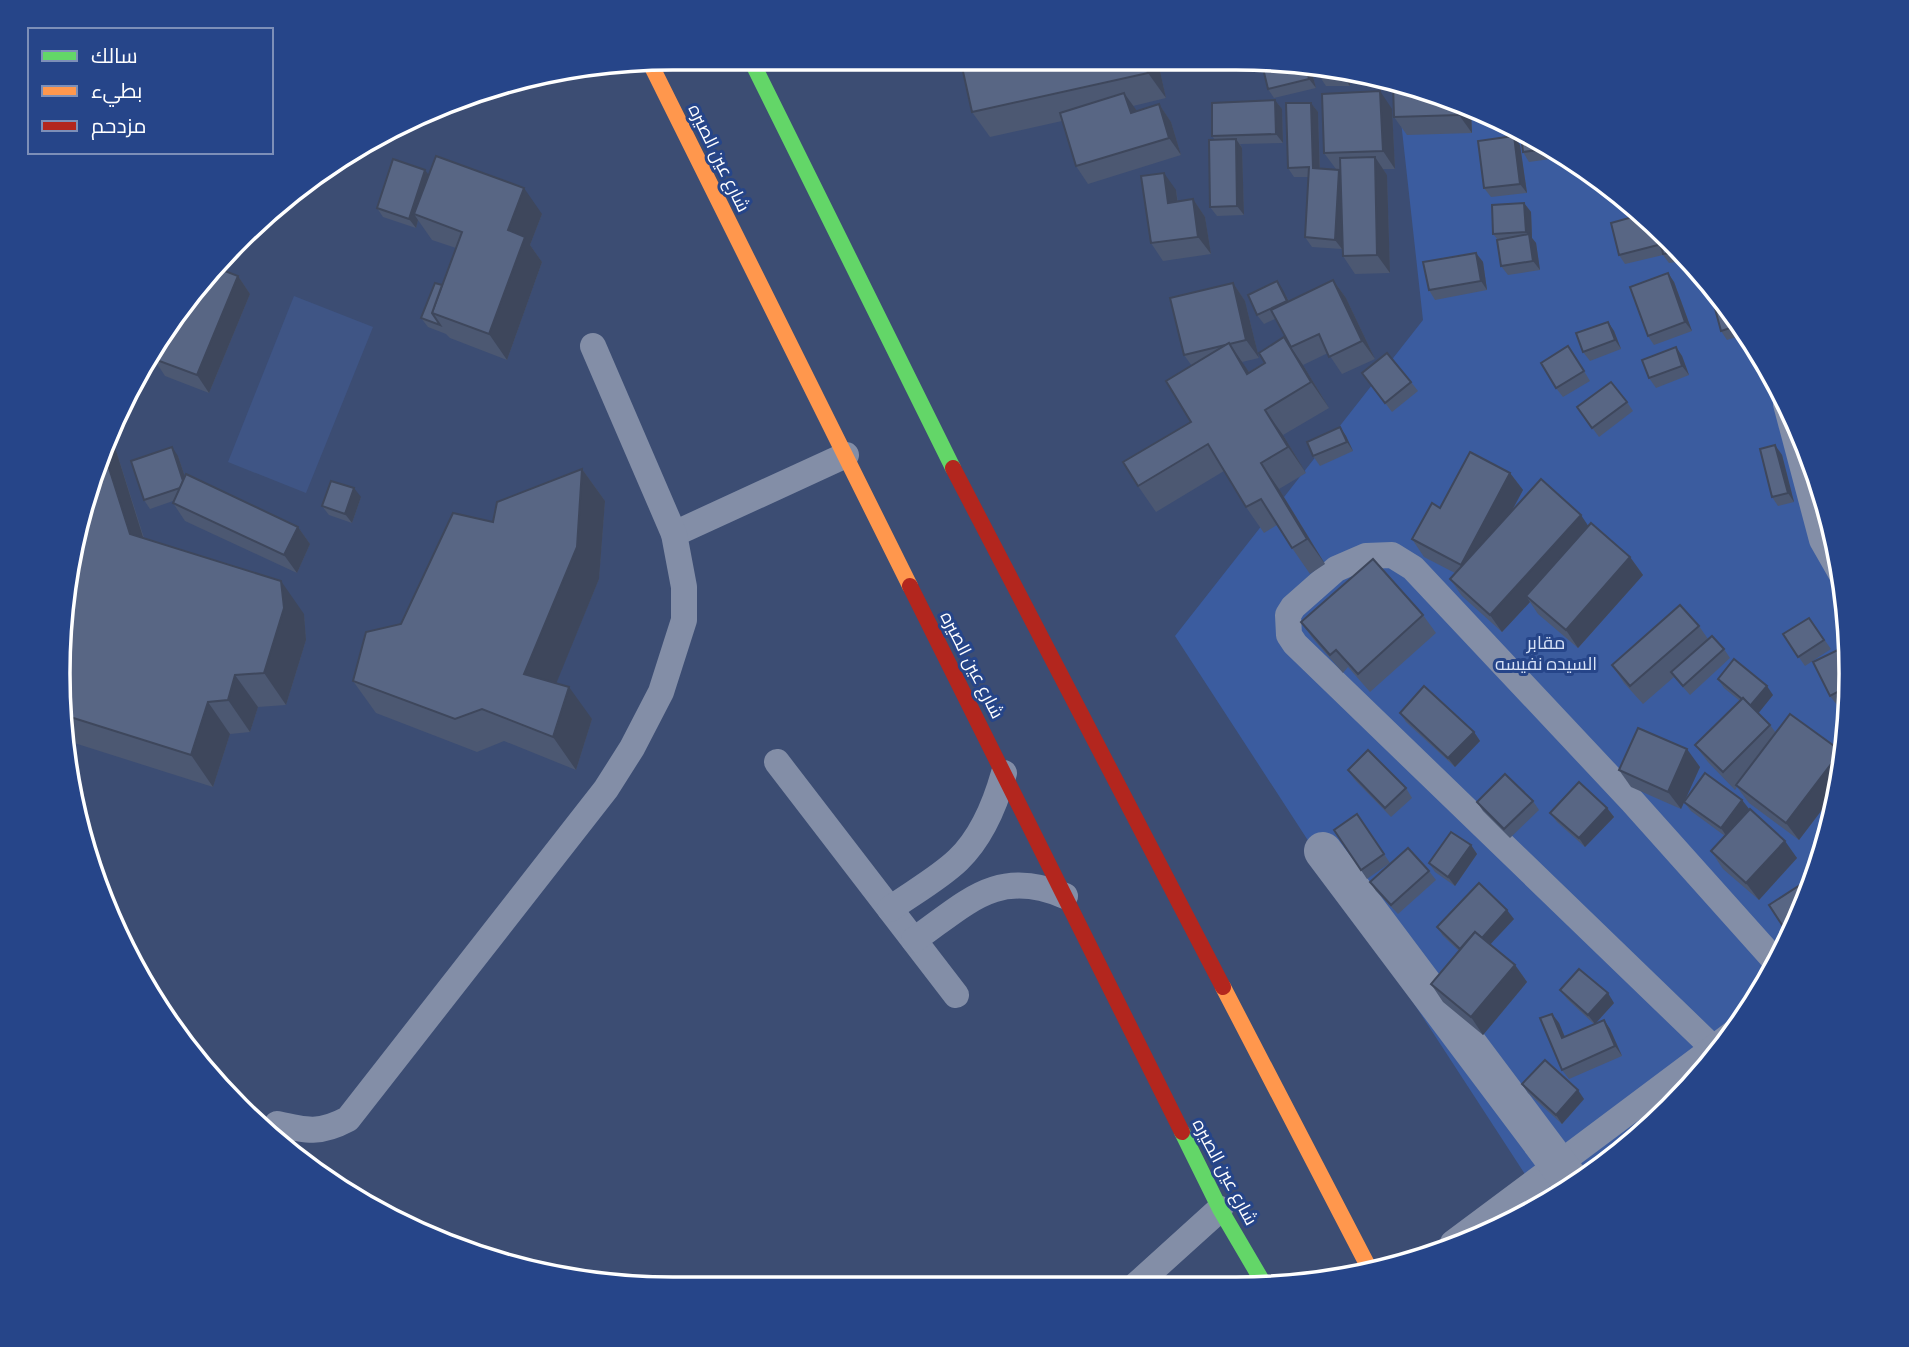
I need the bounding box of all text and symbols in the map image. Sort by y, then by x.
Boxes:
legend [28,28,273,154]
text: سالك [91,42,138,69]
text: بطيء [91,77,142,107]
street label: شارع عين الصيره [682,100,756,216]
text: مزدحم [91,112,146,140]
street label: شارع عين الصيره [935,607,1009,723]
park label: مقابر السيده نفيسه [1495,631,1597,675]
street label: شارع عين الصيره [1187,1115,1263,1229]

